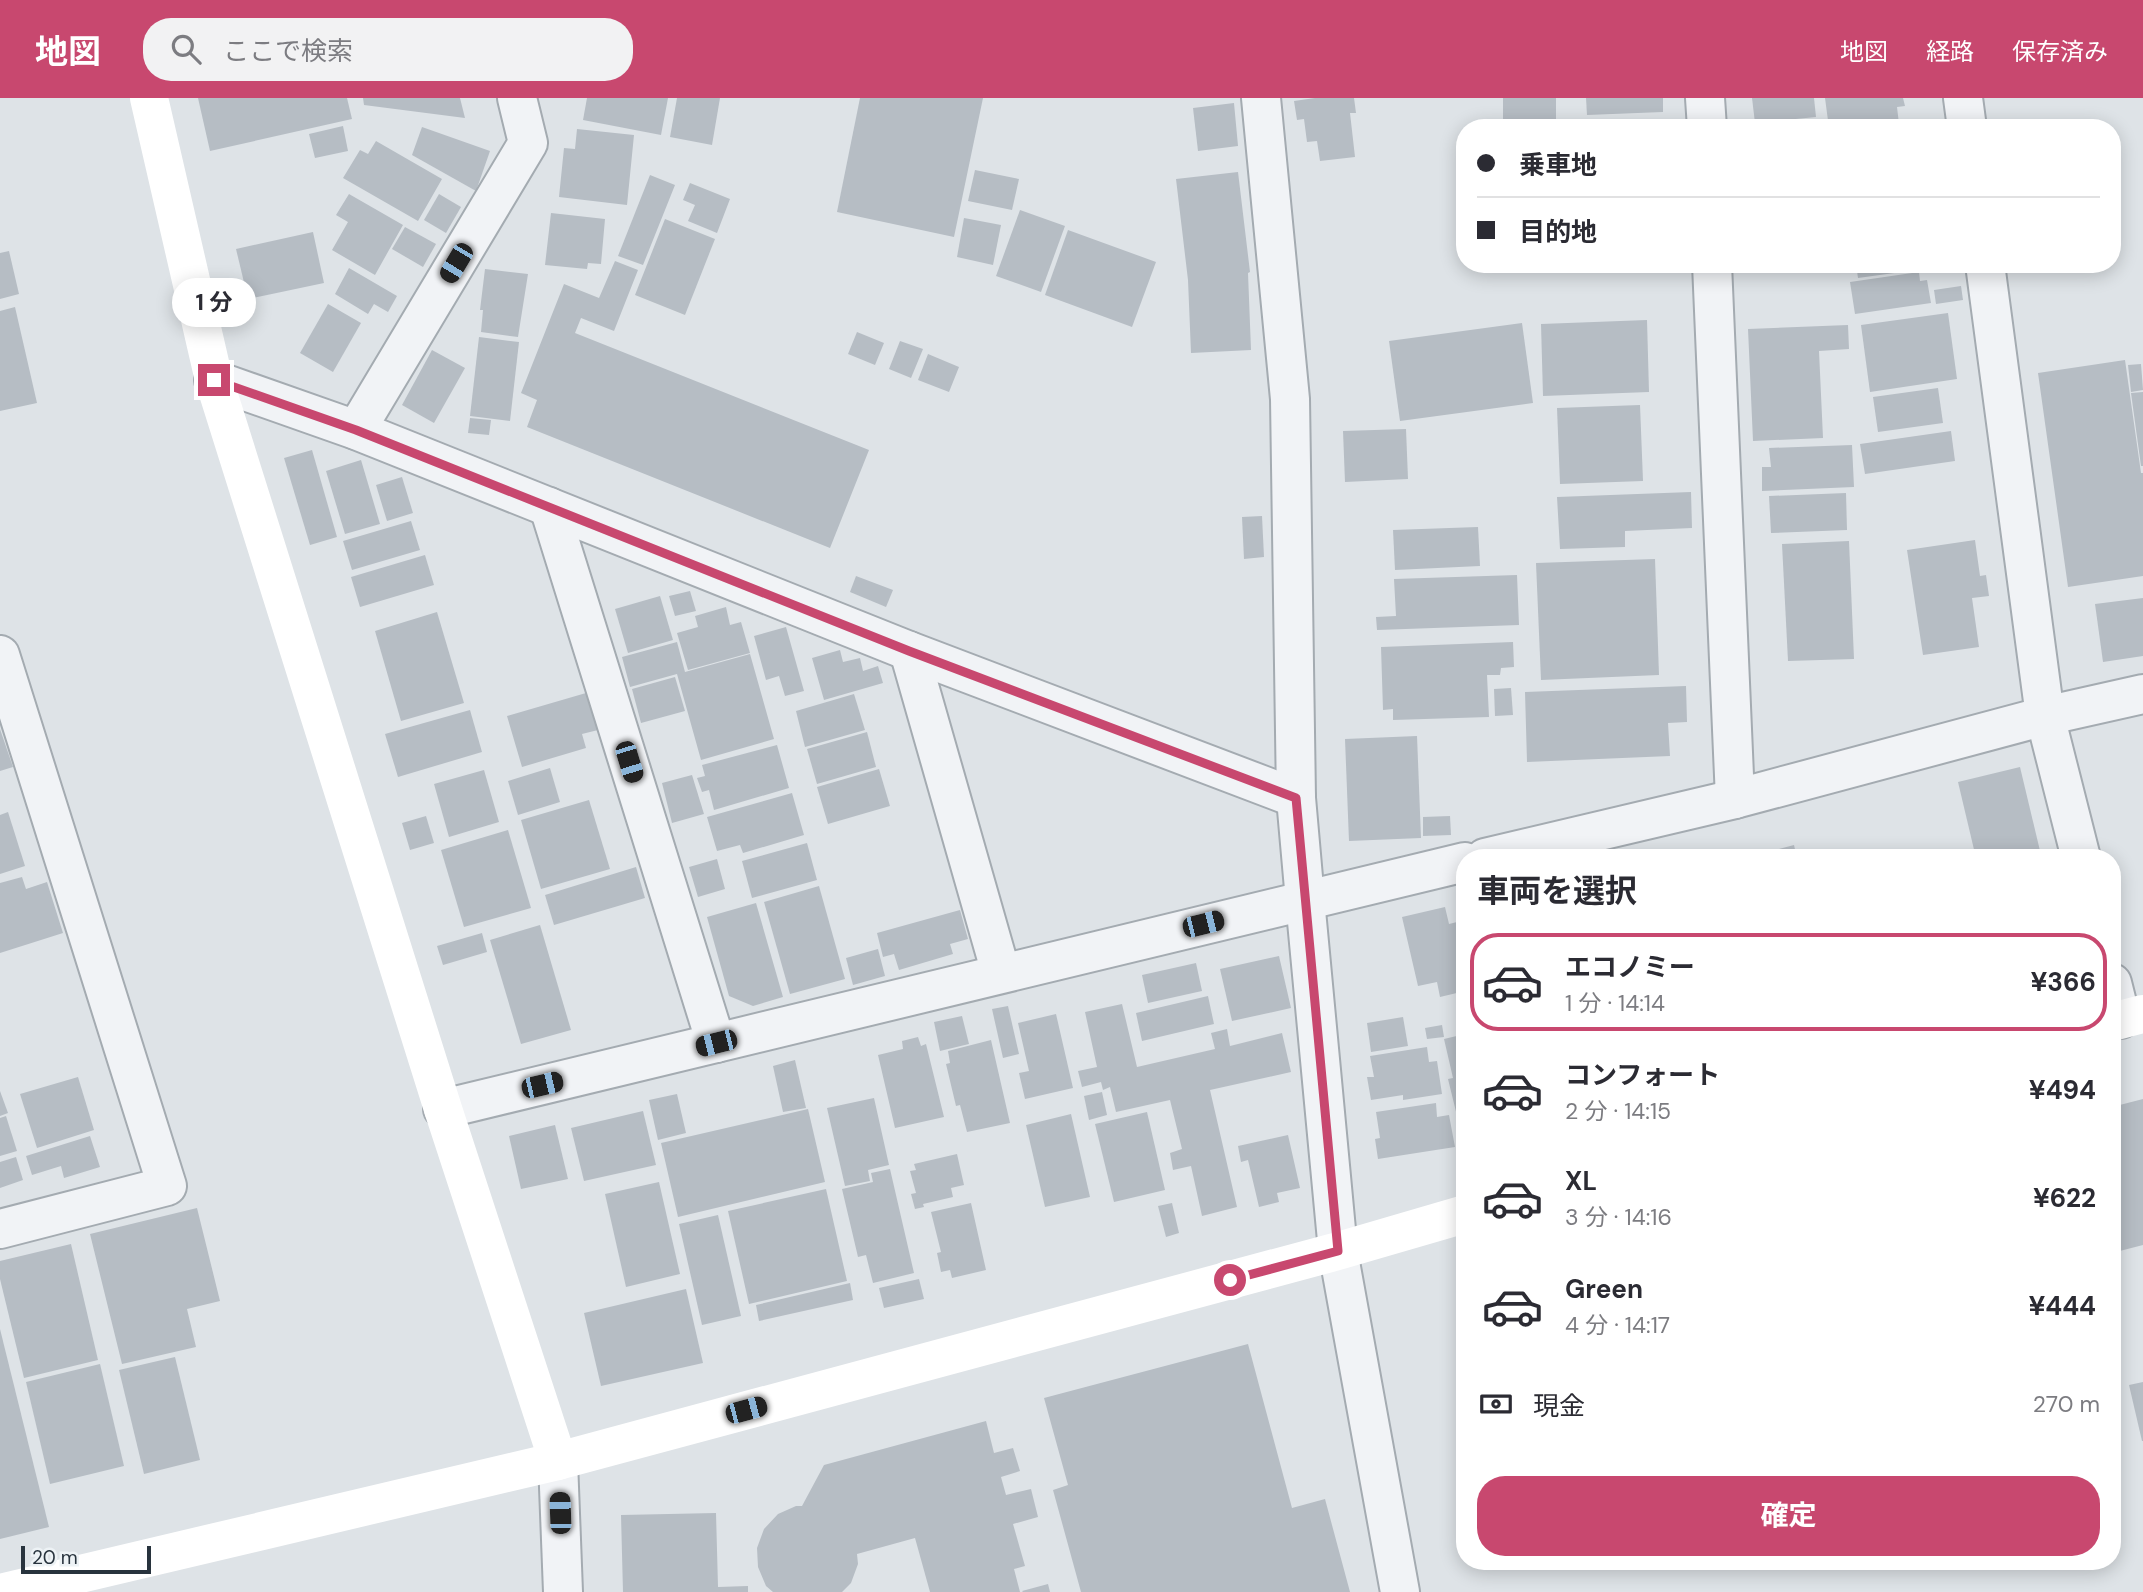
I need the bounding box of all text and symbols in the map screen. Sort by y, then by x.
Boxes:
search box [143,18,633,81]
text: 地図 [35,30,101,73]
icon: search [167,30,205,68]
text: ここで検索 [223,34,353,68]
text: 地図 [1840,36,1888,67]
text: 経路 [1926,36,1974,67]
text: 保存済み [2012,36,2108,67]
text: 乗車地 [1519,148,1597,182]
text: 目的地 [1519,215,1597,249]
car [437,240,476,286]
callout: 1 分 [172,278,256,328]
text: 1 分 [196,287,232,317]
route end [198,364,230,396]
car [613,739,646,785]
text: 車両を選択 [1477,870,1637,912]
car [1181,909,1226,939]
text: エコノミー [1565,950,1695,984]
icon: car [1481,951,1544,1014]
text: ¥366 [2030,965,2096,999]
text: 1 分 · 14:14 [1565,988,1665,1018]
car [694,1028,739,1058]
text: コンフォート [1565,1058,1720,1092]
icon: car [1481,1059,1544,1122]
car [520,1070,565,1100]
text: ¥494 [2029,1073,2096,1107]
text: 2 分 · 14:15 [1565,1096,1671,1126]
text: XL [1565,1164,1597,1198]
icon: car [1481,1167,1544,1230]
text: ¥622 [2033,1181,2096,1215]
text: 3 分 · 14:16 [1565,1202,1672,1232]
route start [1214,1264,1246,1296]
text: Green [1565,1272,1643,1306]
icon: car [1481,1275,1544,1338]
text: ¥444 [2028,1289,2096,1323]
text: 4 分 · 14:17 [1565,1310,1670,1340]
icon: cash [1477,1385,1515,1423]
text: 現金 [1533,1389,1585,1423]
text: 270 m [2033,1389,2100,1419]
car [723,1394,770,1426]
button: 確定 [1477,1476,2100,1556]
car [549,1492,572,1534]
scale bar [21,1543,150,1575]
text: 20 m [32,1545,78,1570]

